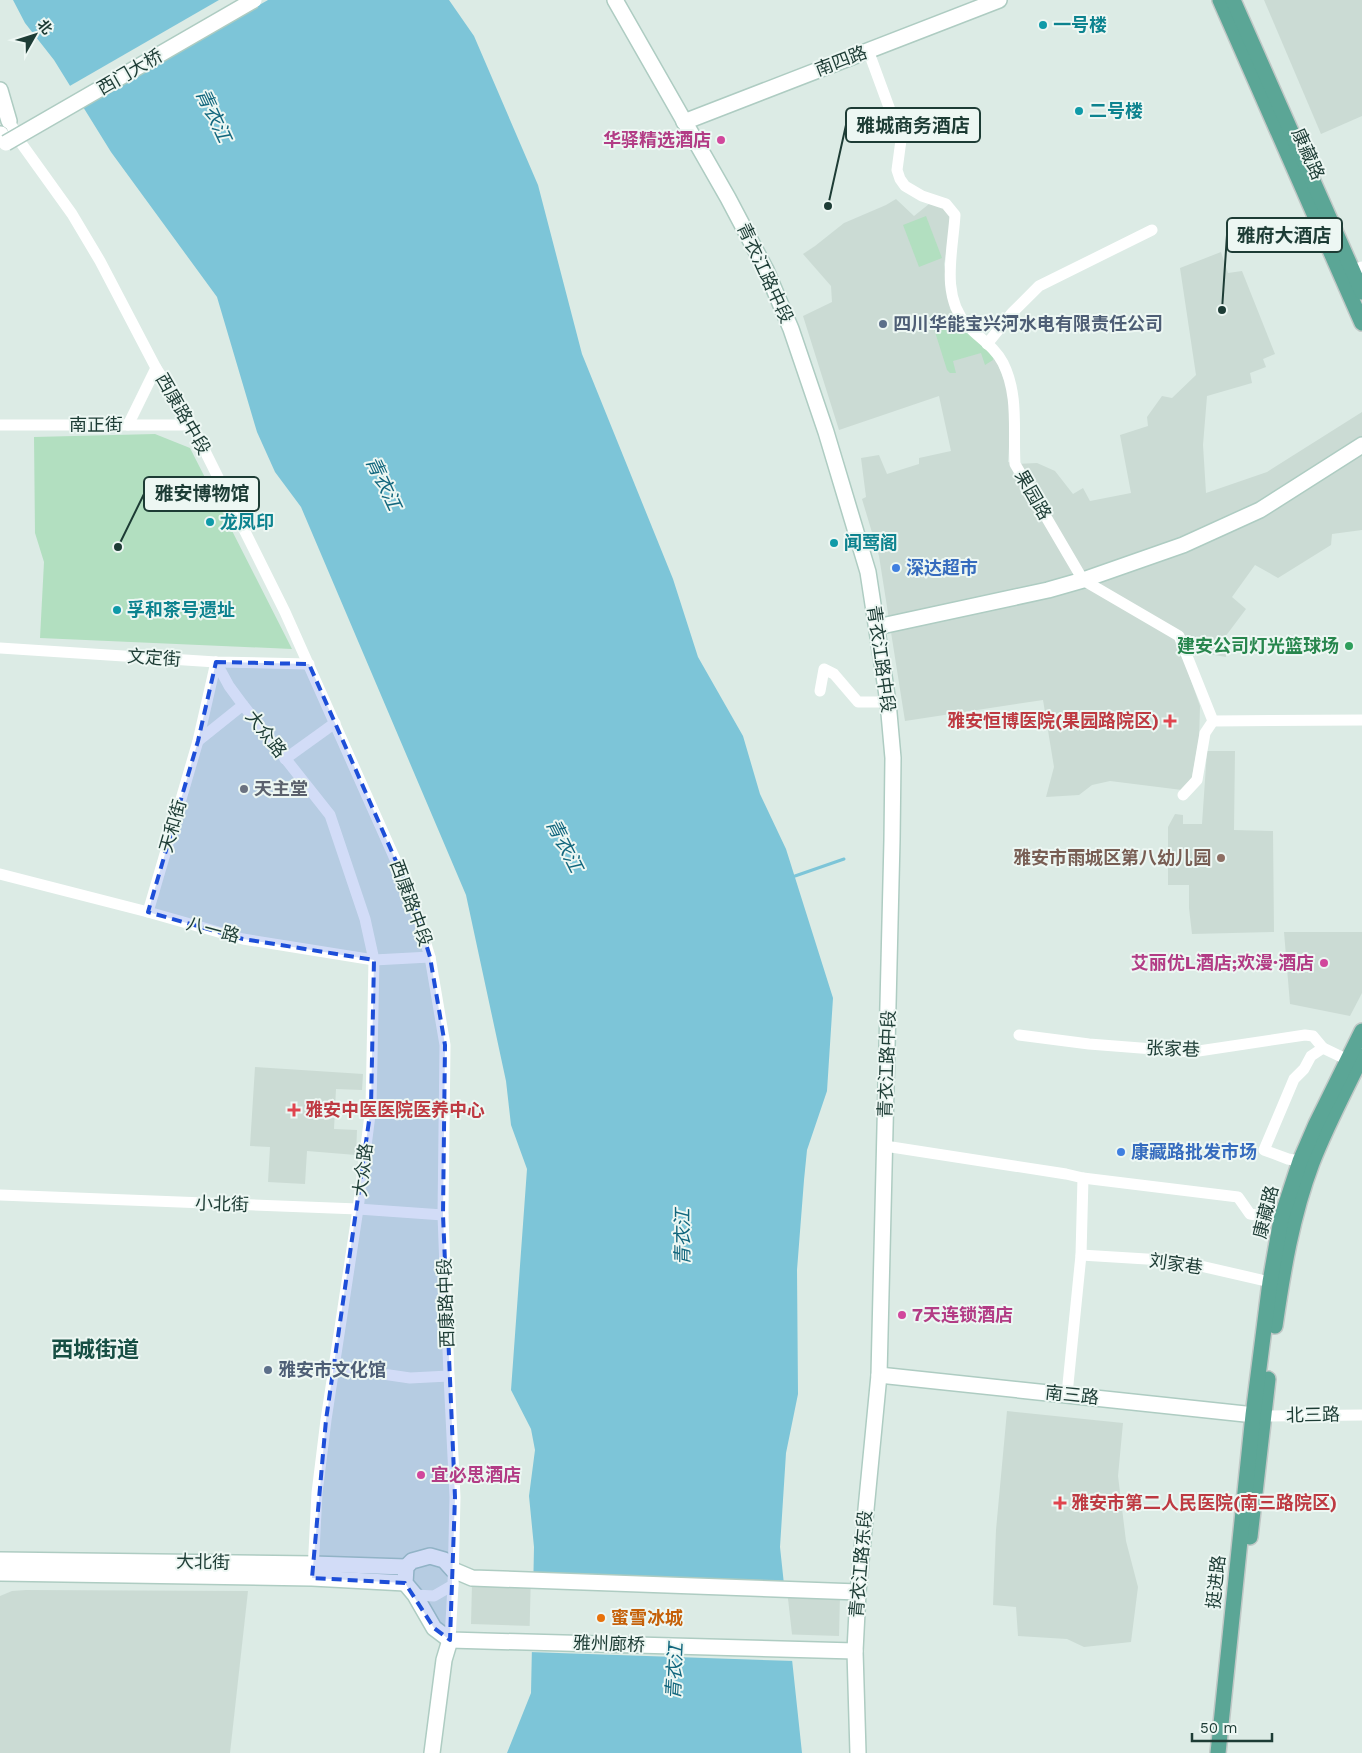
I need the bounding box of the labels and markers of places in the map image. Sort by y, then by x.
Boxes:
place label: 一号楼 [1053,14,1107,35]
marker: 一号楼 [1037,19,1049,31]
place label: 二号楼 [1089,100,1143,121]
marker: 二号楼 [1073,105,1085,117]
callout: 雅城商务酒店 [846,108,980,142]
place label: 华驿精选酒店 [603,129,711,150]
marker: 华驿精选酒店 [715,134,727,146]
callout: 雅府大酒店 [1227,218,1342,252]
place label: 四川华能宝兴河水电有限责任公司 [893,313,1163,334]
marker: 四川华能宝兴河水电有限责任公司 [877,318,889,330]
callout: 雅安博物馆 [144,477,259,511]
place label: 龙凤印 [220,511,274,532]
marker: 龙凤印 [204,516,216,528]
place label: 闻莺阁 [844,532,898,553]
marker: 闻莺阁 [828,537,840,549]
place label: 深达超市 [906,557,978,578]
marker: 深达超市 [890,562,902,574]
place label: 孚和茶号遗址 [127,599,235,620]
marker: 孚和茶号遗址 [111,604,123,616]
place label: 建安公司灯光篮球场 [1177,635,1339,656]
marker: 建安公司灯光篮球场 [1343,640,1355,652]
place label: 雅安恒博医院(果园路院区) [947,710,1159,731]
marker: 雅安恒博医院(果园路院区) [1163,714,1177,728]
place label: 天主堂 [254,778,308,799]
marker: 天主堂 [238,783,250,795]
place label: 雅安市雨城区第八幼儿园 [1013,847,1211,868]
marker: 雅安市雨城区第八幼儿园 [1215,852,1227,864]
place label: 艾丽优L酒店;欢漫·酒店 [1131,952,1314,973]
marker: 艾丽优L酒店;欢漫·酒店 [1318,957,1330,969]
place label: 雅安中医医院医养中心 [305,1099,485,1120]
marker: 雅安中医医院医养中心 [287,1103,301,1117]
place label: 康藏路批发市场 [1131,1141,1257,1162]
marker: 康藏路批发市场 [1115,1146,1127,1158]
place label: 7天连锁酒店 [912,1304,1013,1325]
marker: 7天连锁酒店 [896,1309,908,1321]
place label: 雅安市文化馆 [278,1359,386,1380]
marker: 雅安市文化馆 [262,1364,274,1376]
place label: 宜必思酒店 [431,1464,521,1485]
marker: 宜必思酒店 [415,1469,427,1481]
place label: 雅安市第二人民医院(南三路院区) [1071,1492,1337,1513]
marker: 雅安市第二人民医院(南三路院区) [1053,1496,1067,1510]
place label: 蜜雪冰城 [611,1607,683,1628]
marker: 蜜雪冰城 [595,1612,607,1624]

